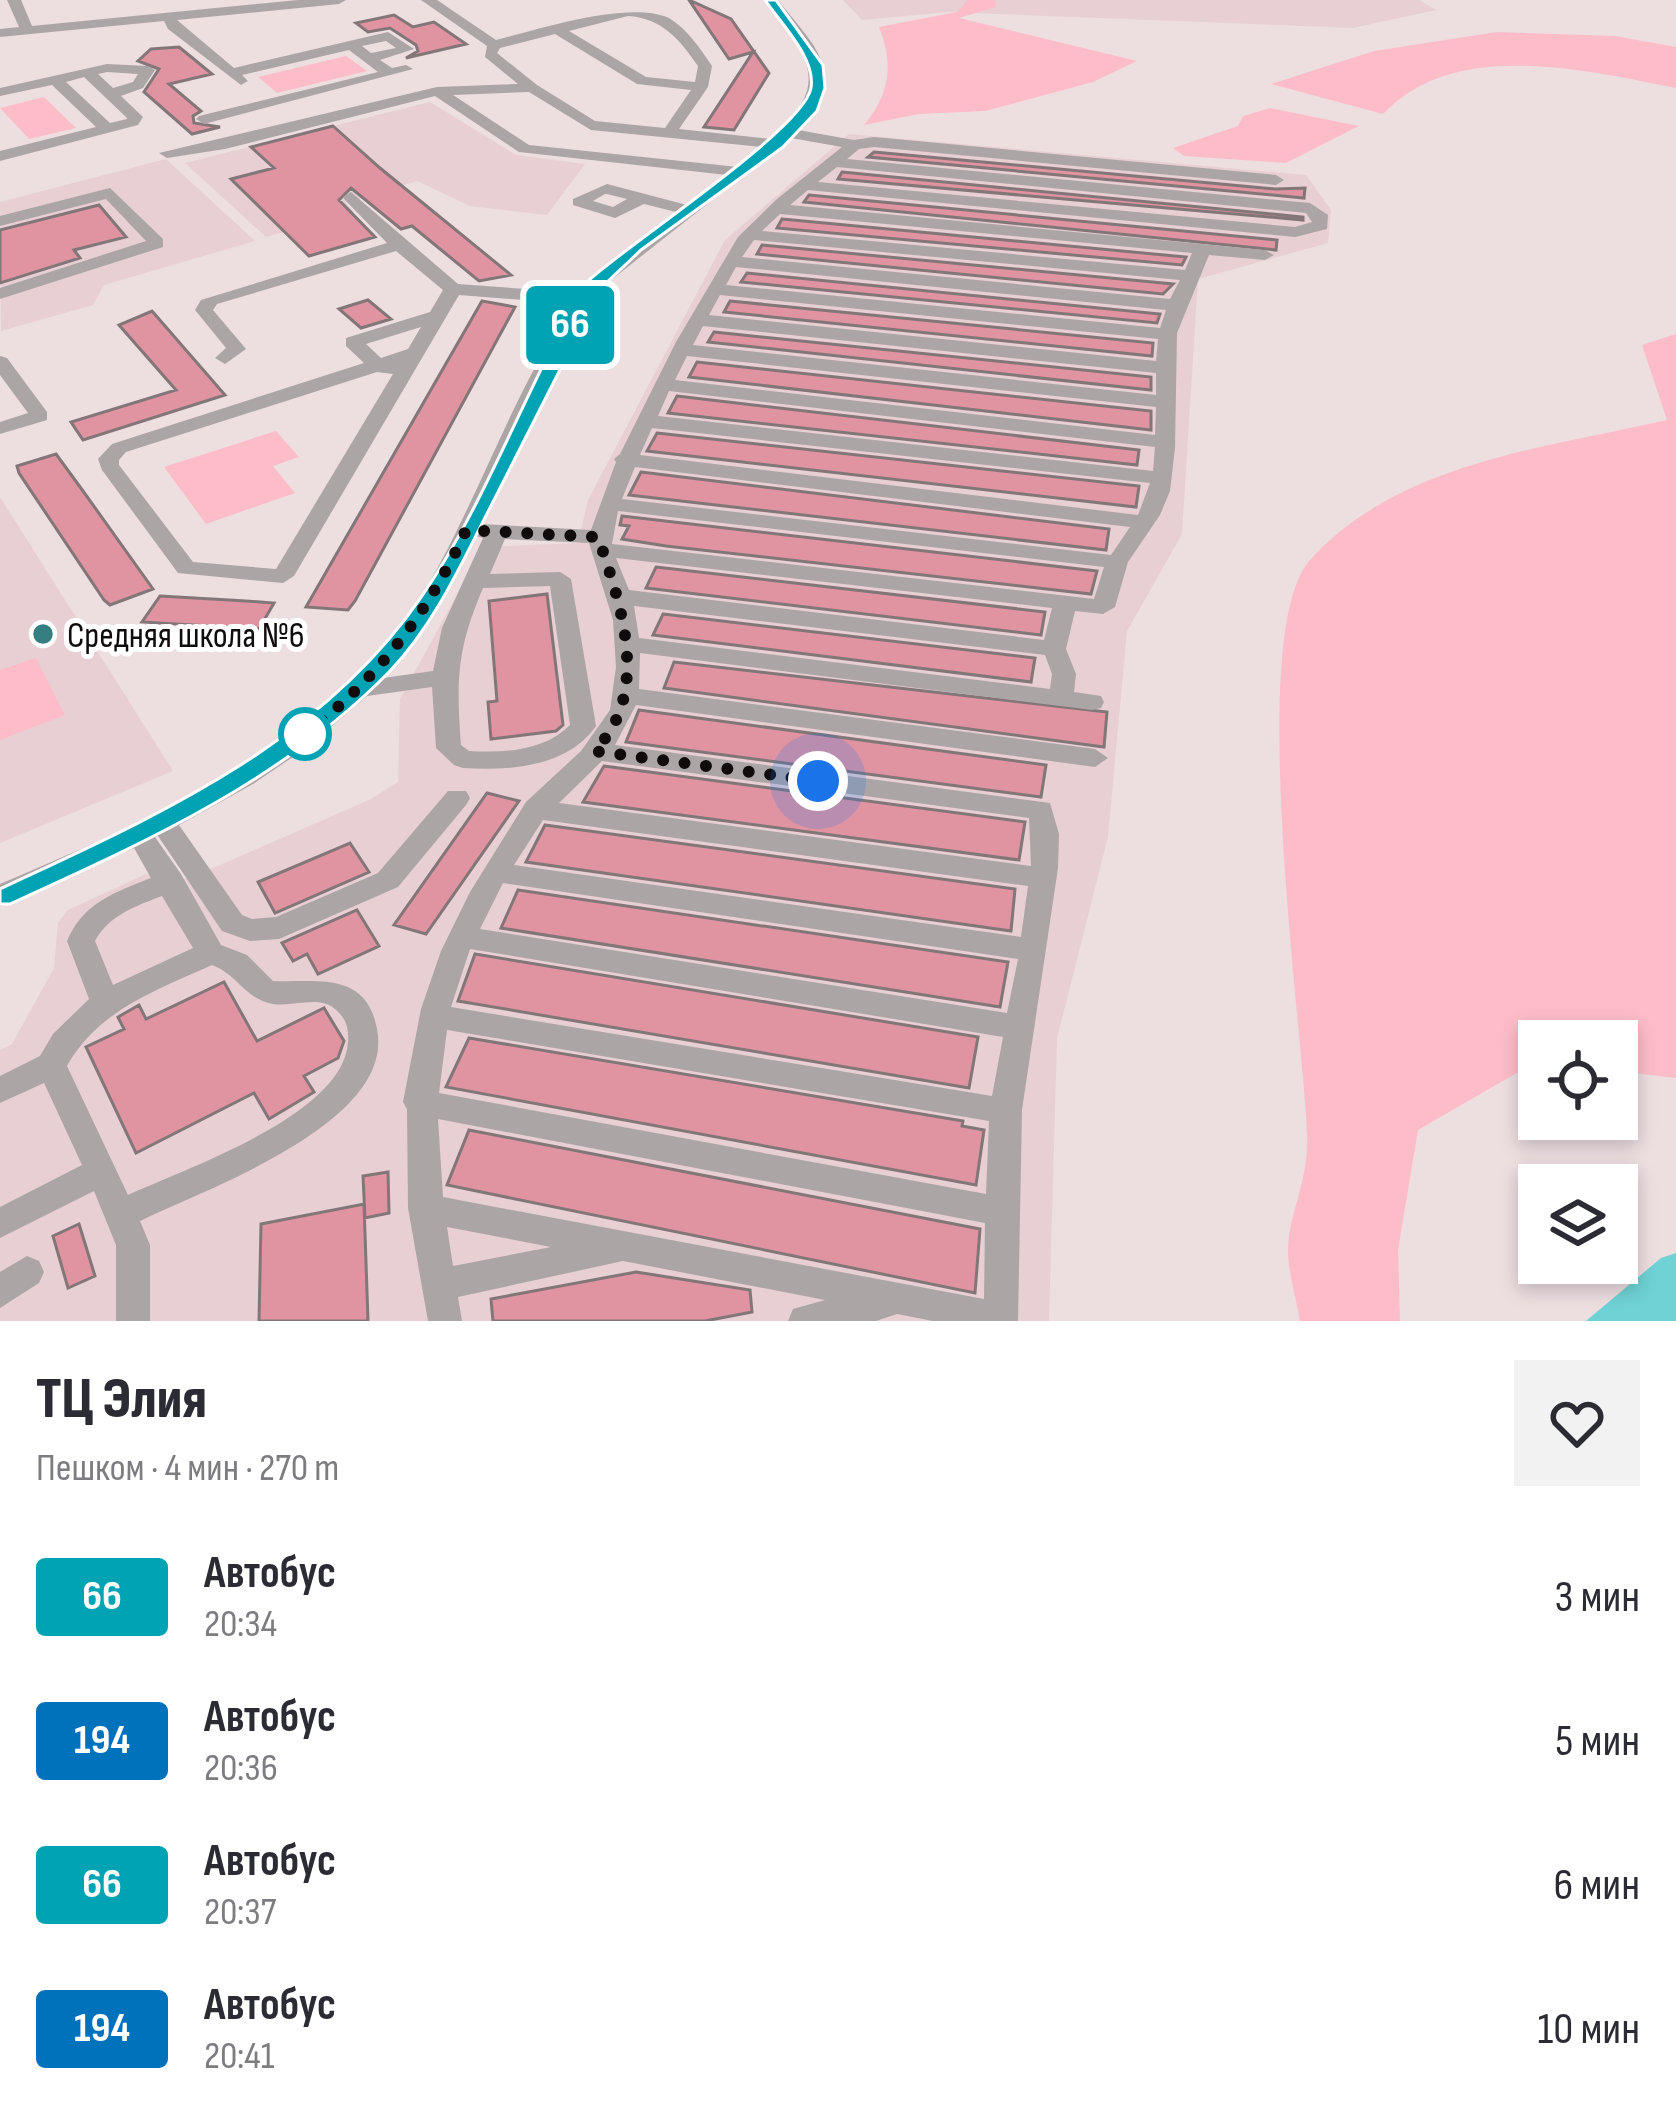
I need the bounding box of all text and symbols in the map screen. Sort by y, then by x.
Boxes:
line badge: 66 [516,286,624,364]
text: 66 [550,299,590,350]
place label: Средняя школа №6 [67,615,305,658]
marker: Средняя школа №6 [30,621,56,647]
unlabelled marker [280,709,330,759]
your location [788,751,848,811]
map controls [1518,1020,1638,1284]
button: locate [1518,1020,1638,1140]
button: layers [1518,1164,1638,1284]
button: heart [1514,1360,1640,1486]
text: ТЦ Элия [36,1366,207,1434]
text: Пешком · 4 мин · 270 m [36,1445,339,1492]
text: Автобус [204,1546,336,1601]
text: 3 мин [1554,1570,1640,1625]
text: 66 [82,1571,122,1622]
text: 20:34 [204,1601,277,1648]
text: Автобус [204,1690,336,1745]
text: 5 мин [1555,1714,1640,1769]
text: 194 [74,1715,130,1766]
text: 20:36 [204,1745,278,1792]
text: Автобус [204,1834,336,1889]
text: 6 мин [1554,1858,1640,1913]
text: 66 [82,1859,122,1910]
text: 20:37 [204,1889,276,1936]
text: Автобус [204,1978,336,2033]
text: 10 мин [1537,2002,1640,2057]
text: 194 [74,2003,130,2054]
text: 20:41 [204,2033,274,2080]

